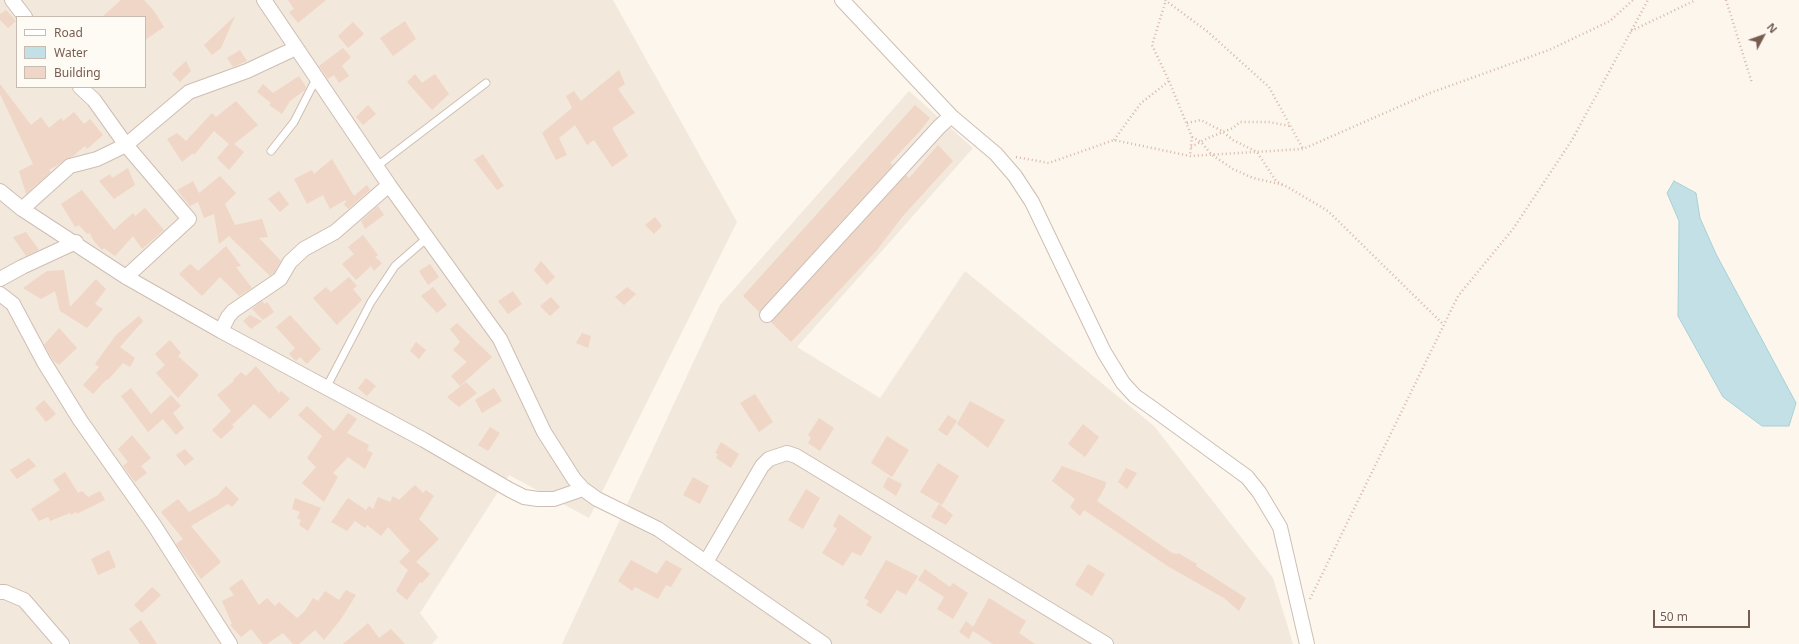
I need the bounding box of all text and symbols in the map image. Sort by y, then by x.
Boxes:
legend [16,16,146,88]
north arrow [1743,16,1783,56]
text: N [1764,19,1781,36]
text: Road [54,24,83,41]
text: Water [54,44,88,61]
text: Building [54,64,101,81]
scale bar [1655,602,1752,628]
text: 50 m [1660,608,1688,625]

